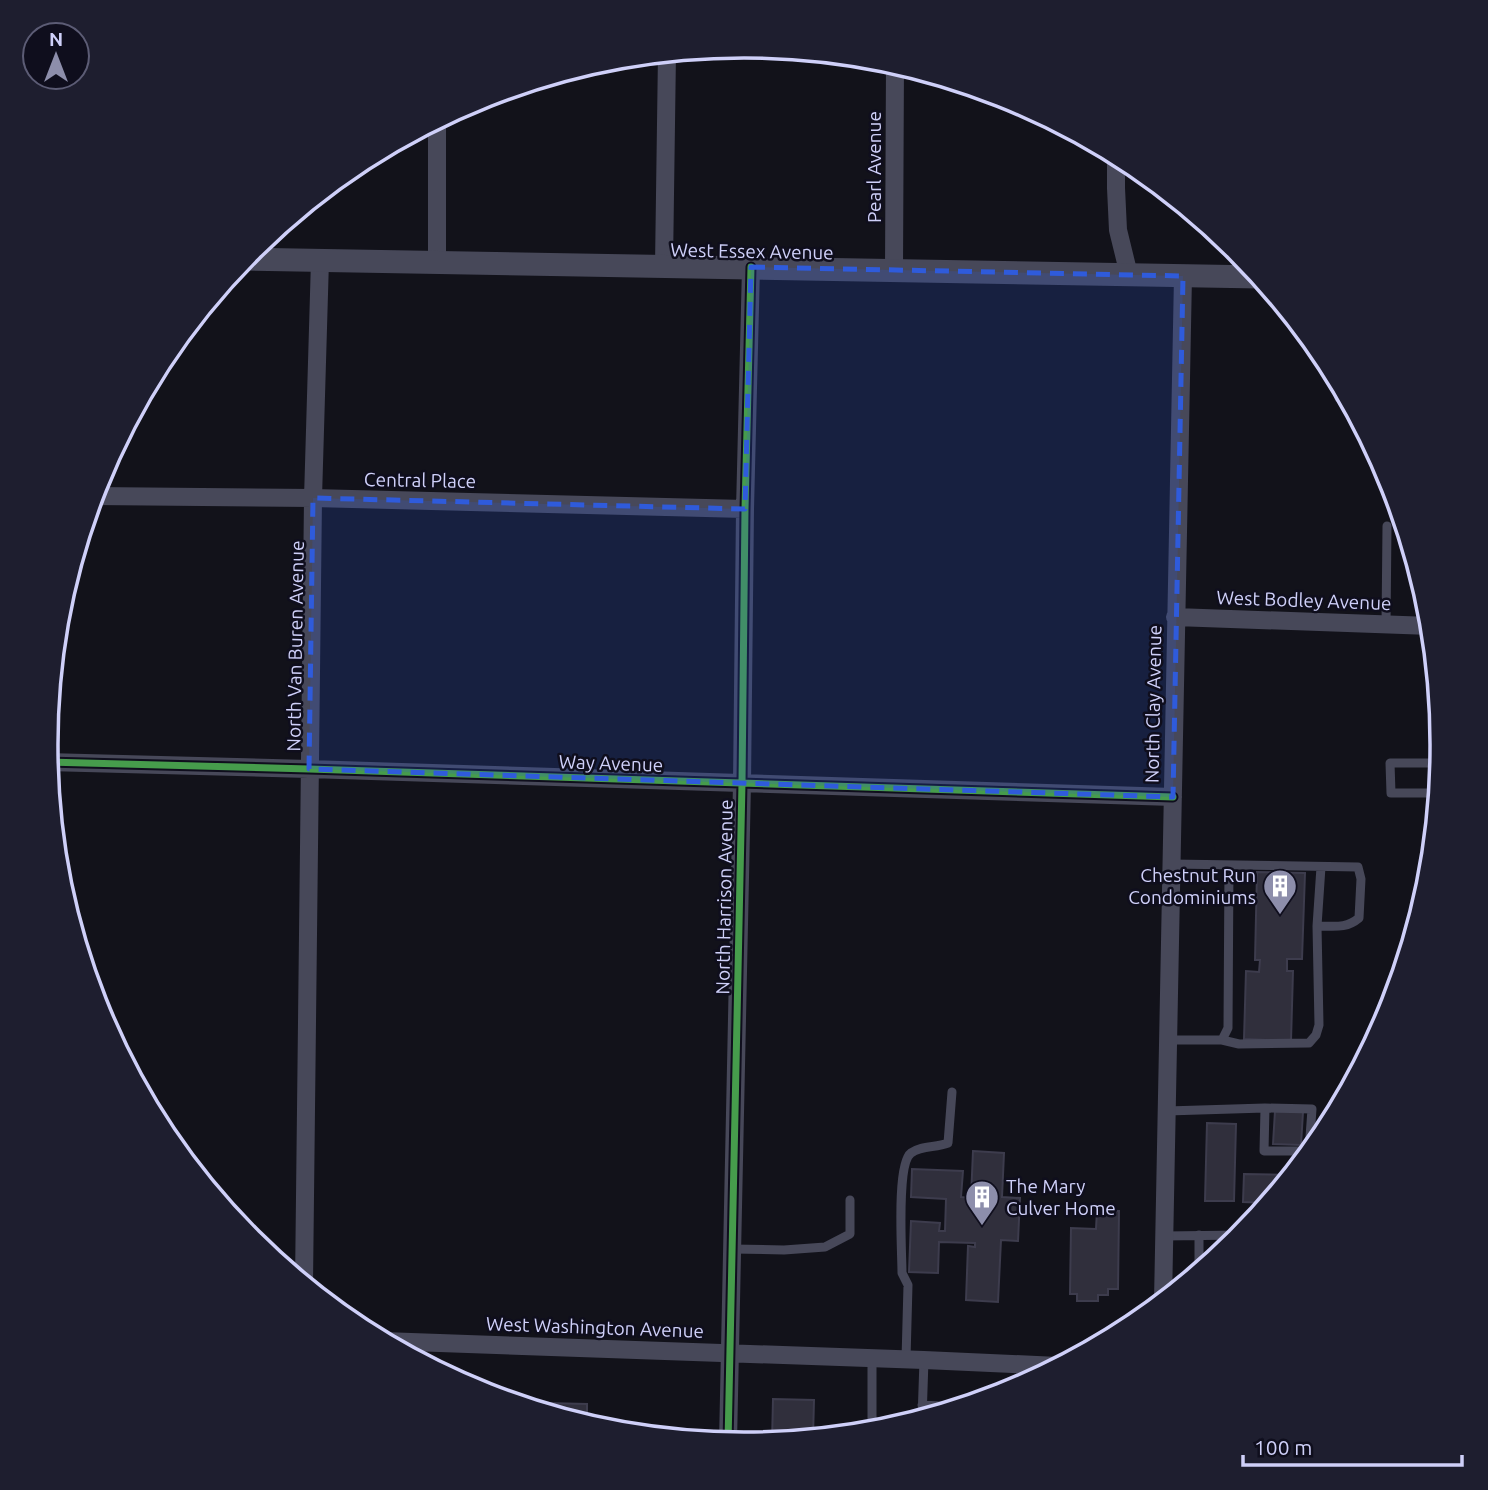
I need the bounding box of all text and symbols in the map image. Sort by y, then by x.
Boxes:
north arrow [21,21,91,91]
text: N [49,28,63,50]
street label: Pearl Avenue [863,111,885,223]
street label: West Essex Avenue [670,239,834,263]
street label: Central Place [364,468,476,492]
street label: North Van Buren Avenue [282,540,308,752]
street label: West Bodley Avenue [1216,586,1392,614]
street label: North Clay Avenue [1141,625,1165,783]
street label: Way Avenue [558,750,664,776]
street label: North Harrison Avenue [711,799,737,995]
place label: Chestnut Run Condominiums [1128,864,1256,908]
building icon: Chestnut Run Condominiums [1261,867,1299,916]
place label: The Mary Culver Home [1006,1175,1116,1219]
building icon: The Mary Culver Home [963,1178,1001,1227]
street label: West Washington Avenue [486,1312,704,1342]
scale bar [1243,1424,1462,1468]
text: 100 m [1254,1435,1312,1459]

